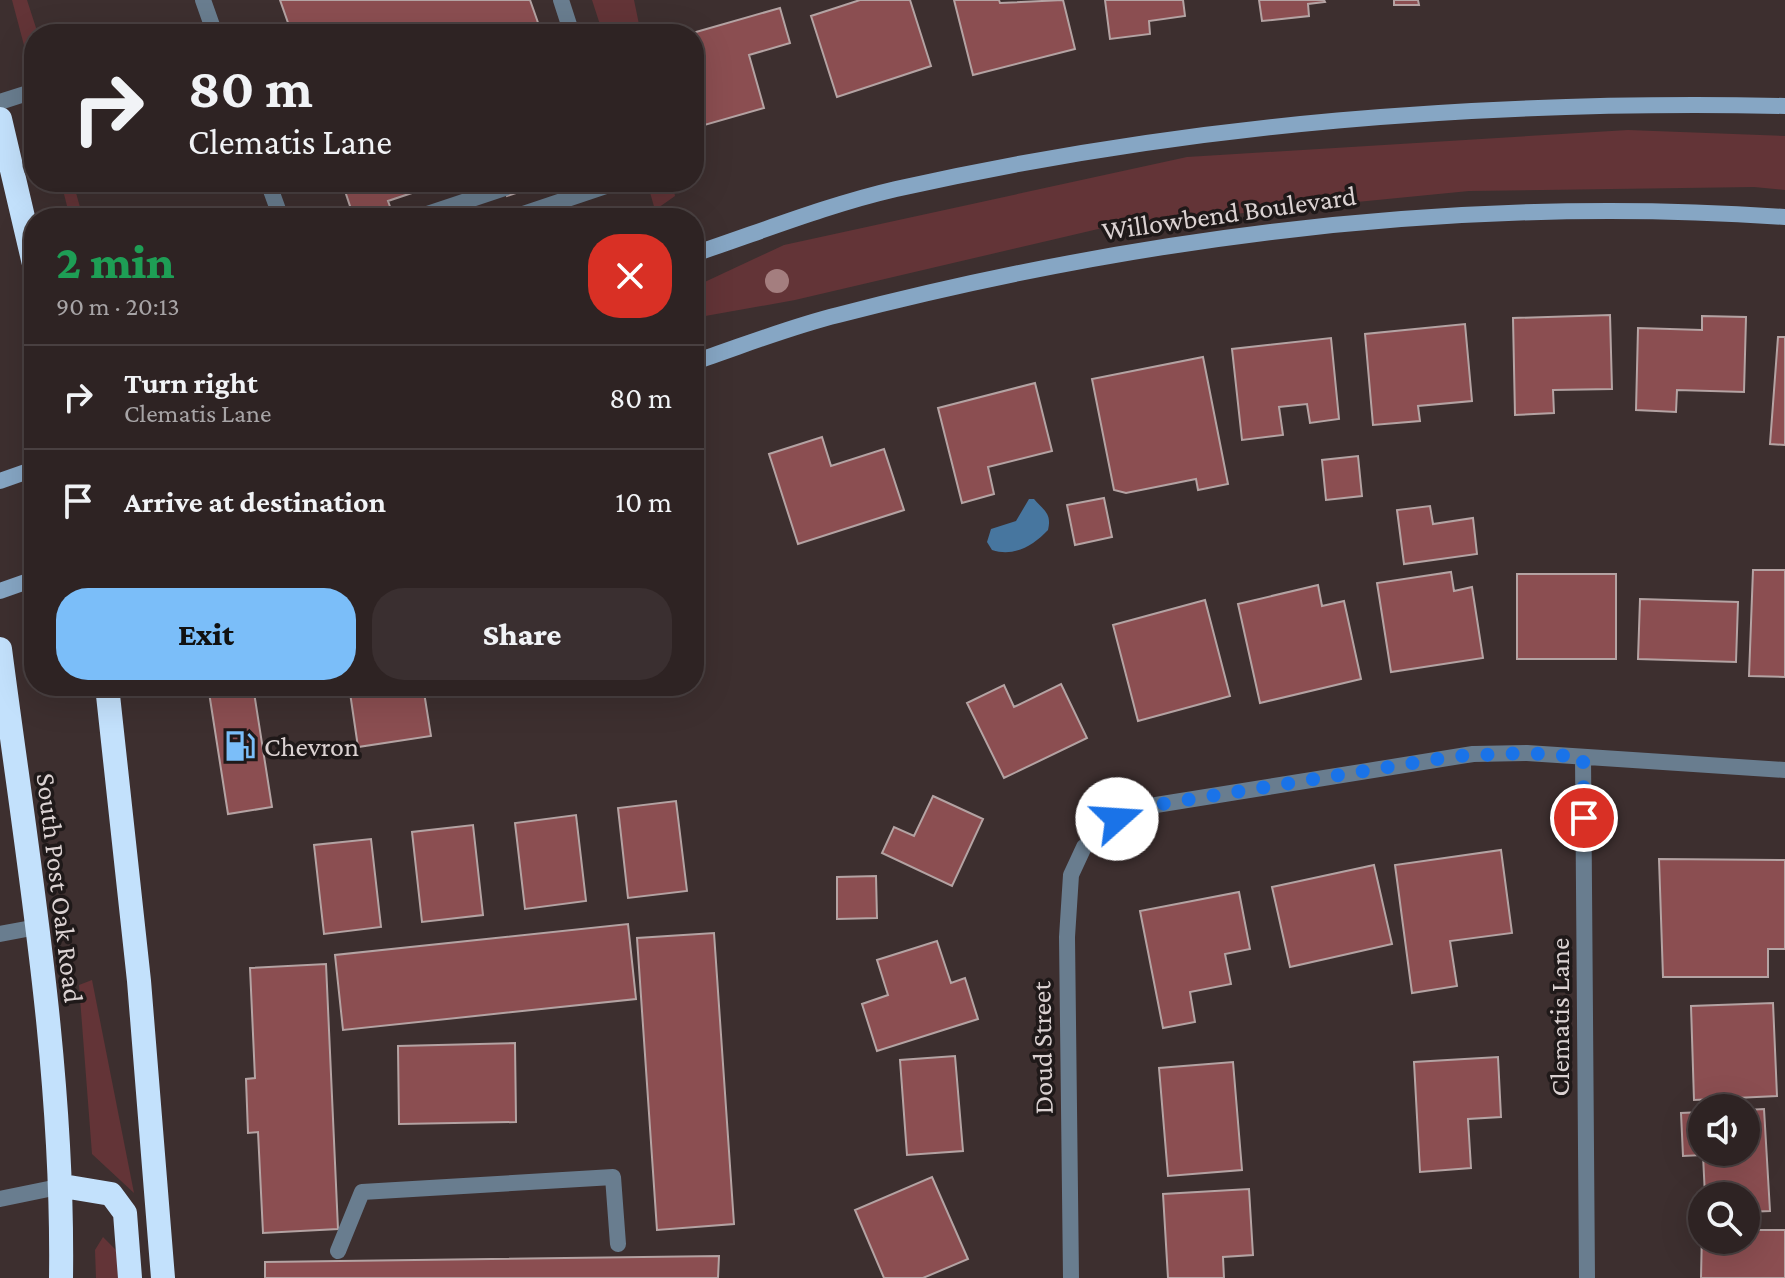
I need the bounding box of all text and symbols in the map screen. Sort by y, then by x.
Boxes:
icon: right [56,56,160,160]
text: 80 m [188,57,313,119]
text: Clematis Lane [188,122,392,162]
street label: Willowbend Boulevard [1100,180,1359,246]
button: close [588,234,672,318]
text: 2 min [56,235,175,288]
text: 90 m · 20:13 [56,292,180,321]
text: Turn right [124,366,258,399]
icon: right [56,375,100,419]
text: 80 m [609,381,672,414]
text: Clematis Lane [124,399,271,428]
icon: arrive [56,479,100,523]
text: Arrive at destination [124,485,386,518]
text: 10 m [615,485,672,518]
button: Exit [56,588,356,680]
button: Share [372,588,672,680]
fuel station icon: Chevron [223,729,257,763]
place label: Chevron [264,731,359,762]
street label: South Post Oak Road [31,771,90,1005]
position arrow [1075,777,1159,861]
pin [1550,784,1618,852]
icon: arrive [1562,796,1606,840]
street label: Clematis Lane [1544,938,1575,1096]
street label: Doud Street [1025,981,1059,1115]
map controls [1688,1094,1760,1254]
button: sound [1688,1094,1760,1166]
button: search [1688,1182,1760,1254]

